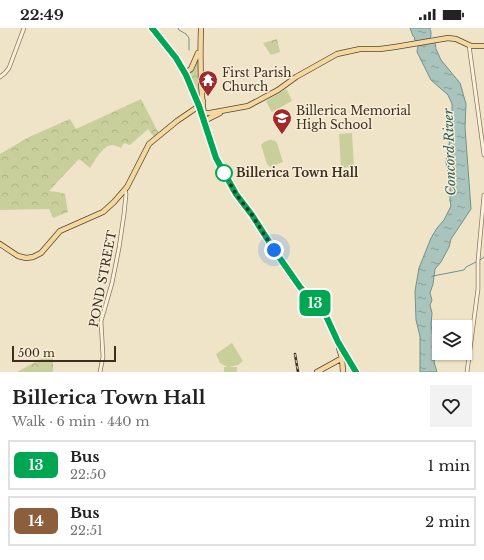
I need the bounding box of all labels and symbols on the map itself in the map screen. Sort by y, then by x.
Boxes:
place label: First Parish Church [222,65,292,94]
temple icon: First Parish Church [197,69,219,97]
place label: Billerica Memorial High School [296,103,411,132]
school or university icon: Billerica Memorial High School [271,107,293,135]
water label: Concord River [439,107,460,196]
marker: Billerica Town Hall [215,164,233,182]
place label: Billerica Town Hall [236,165,359,180]
street label: POND STREET [86,229,119,328]
your location [264,240,284,260]
line badge: 13 [297,290,333,316]
scale bar [12,344,116,363]

